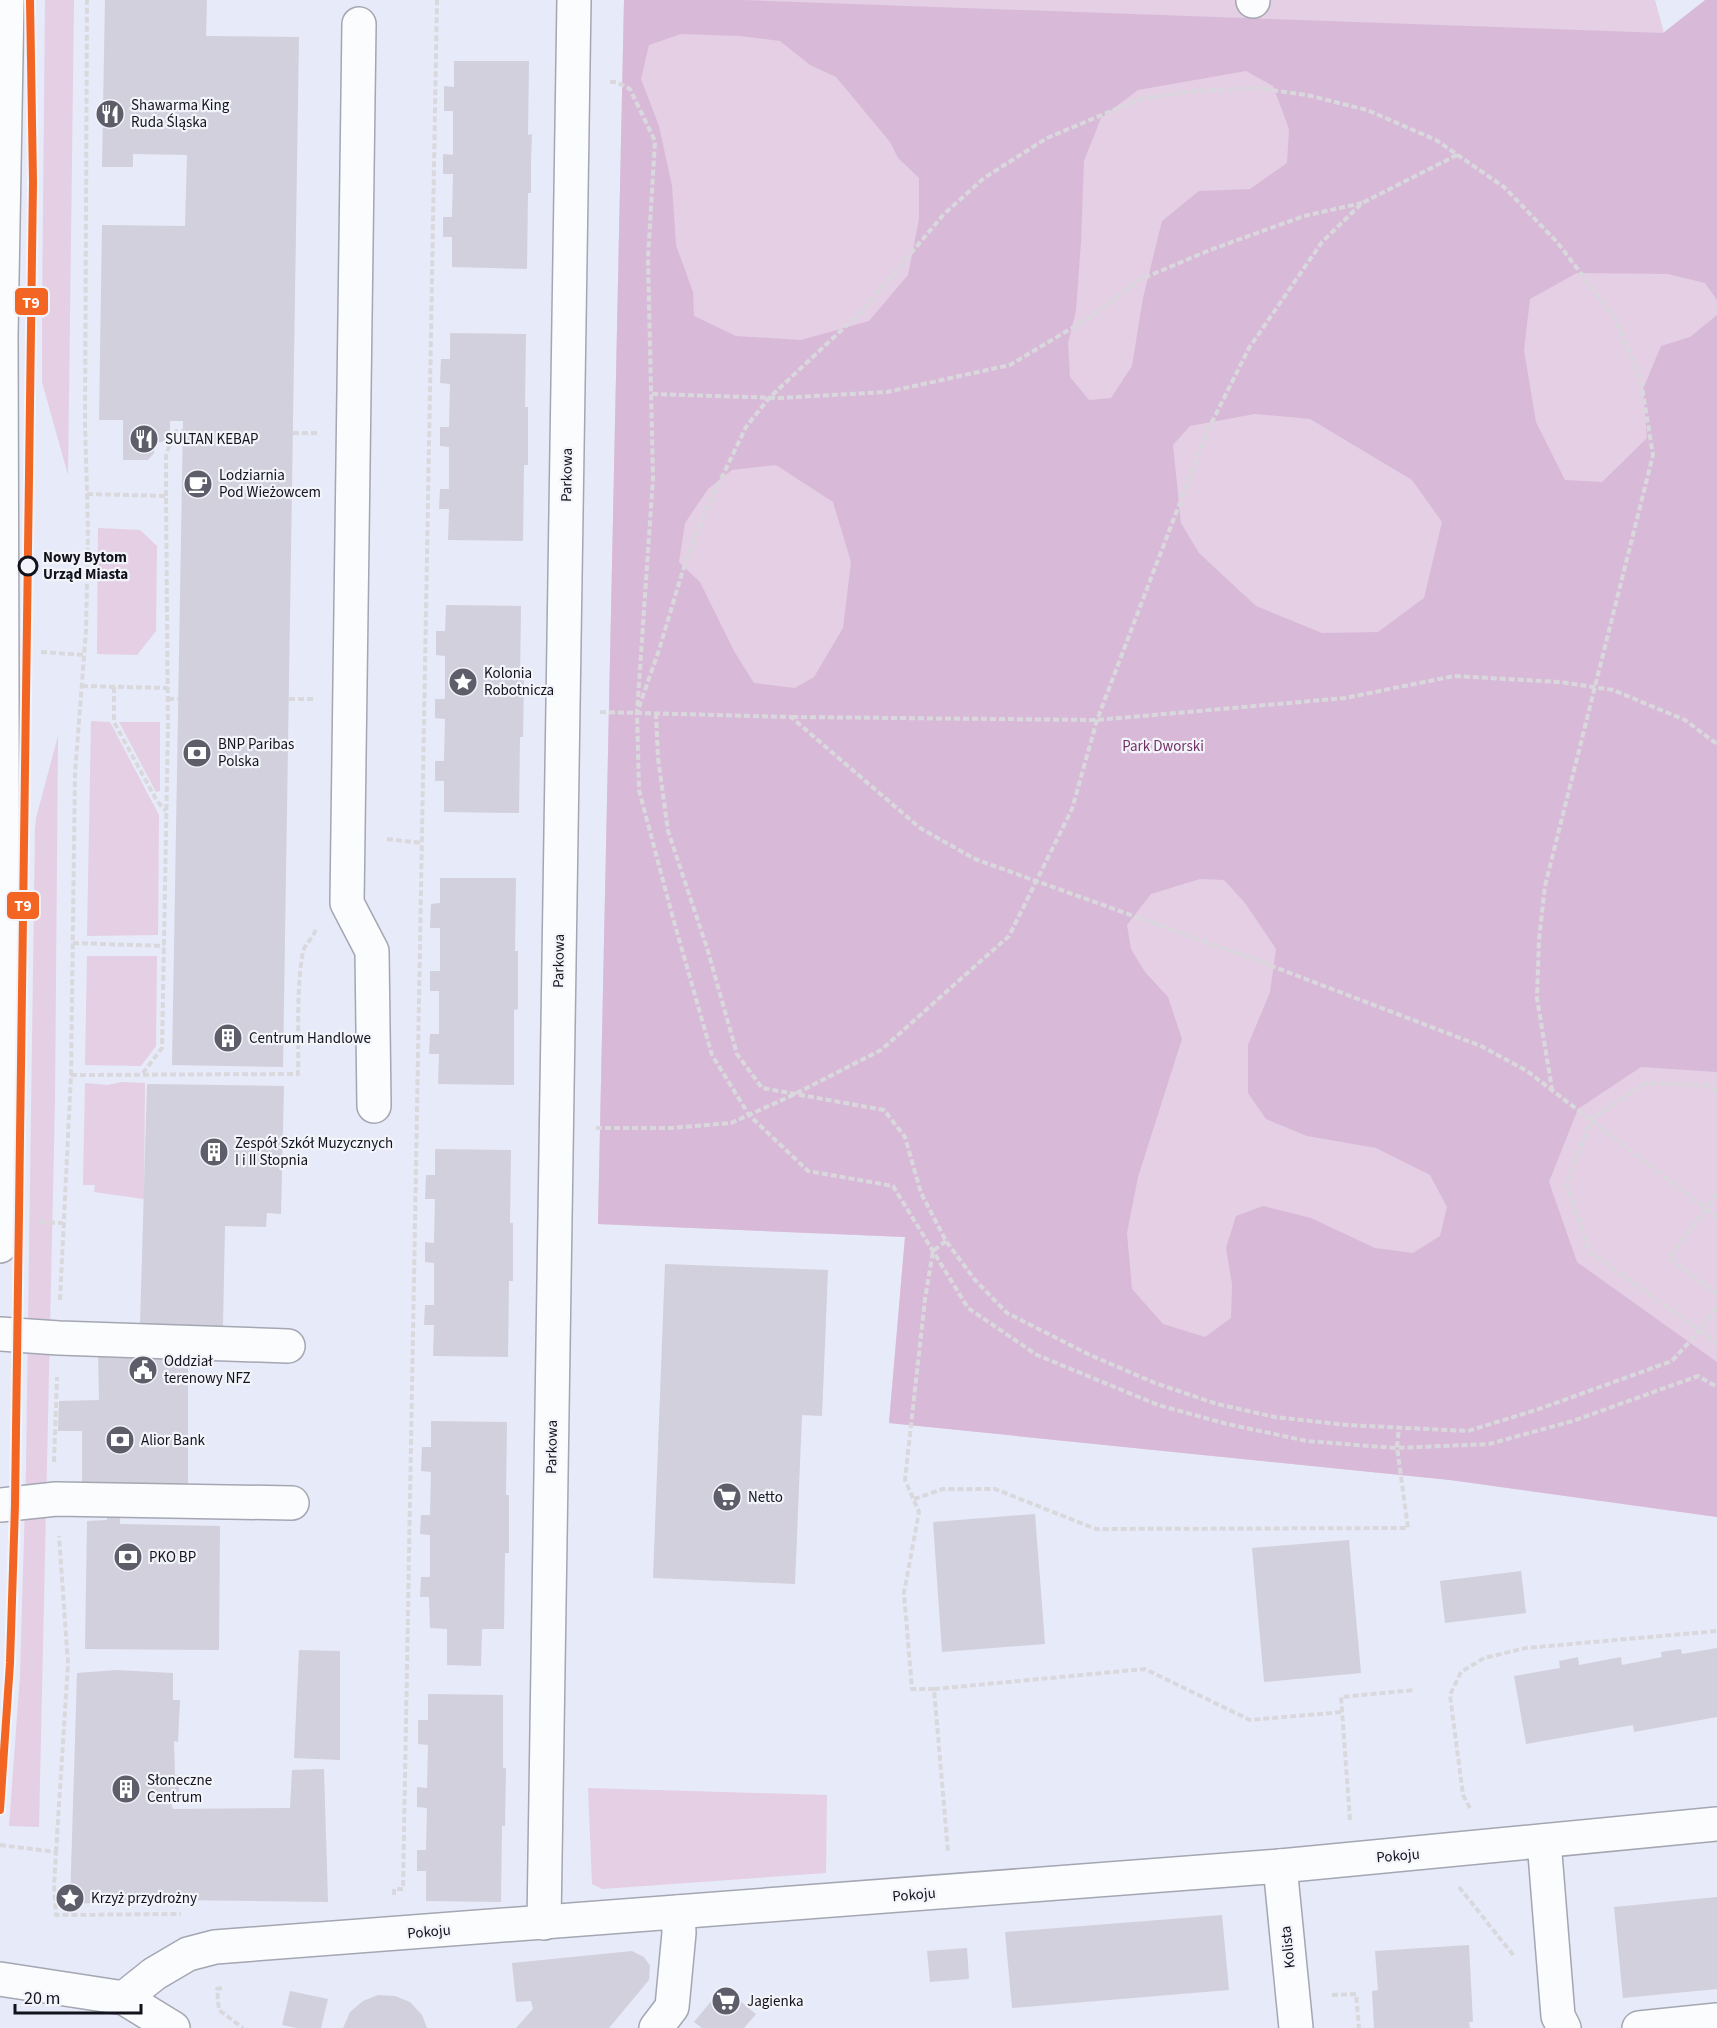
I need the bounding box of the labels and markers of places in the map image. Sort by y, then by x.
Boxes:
place label: Shawarma King Ruda Śląska [131,95,230,133]
restaurant icon: Shawarma King Ruda Śląska [94,98,126,130]
restaurant icon: SULTAN KEBAP [128,423,160,455]
place label: SULTAN KEBAP [165,429,259,450]
place label: Lodziarnia Pod Wieżowcem [219,465,321,503]
cafe icon: Lodziarnia Pod Wieżowcem [182,468,214,500]
place label: Nowy Bytom Urząd Miasta [43,547,128,585]
marker: Nowy Bytom Urząd Miasta [18,556,38,576]
place label: Kolonia Robotnicza [484,663,554,701]
place icon: Kolonia Robotnicza [447,666,479,698]
place label: BNP Paribas Polska [218,734,294,772]
bank icon: BNP Paribas Polska [181,737,213,769]
building icon: Centrum Handlowe [212,1022,244,1054]
place label: Centrum Handlowe [249,1028,371,1049]
place label: Zespół Szkół Muzycznych I i II Stopnia [235,1133,393,1171]
building icon: Zespół Szkół Muzycznych I i II Stopnia [198,1136,230,1168]
place label: Oddział terenowy NFZ [164,1351,251,1389]
public building icon: Oddział terenowy NFZ [127,1354,159,1386]
bank icon: Alior Bank [104,1424,136,1456]
place label: Alior Bank [141,1430,206,1451]
supermarket icon: Netto [711,1481,743,1513]
place label: Netto [748,1487,783,1508]
bank icon: PKO BP [112,1541,144,1573]
place label: PKO BP [149,1547,196,1568]
place label: Słoneczne Centrum [147,1770,212,1808]
building icon: Słoneczne Centrum [110,1773,142,1805]
place icon: Krzyż przydrożny [54,1882,86,1914]
place label: Krzyż przydrożny [91,1888,197,1909]
supermarket icon: Jagienka [710,1985,742,2017]
place label: Jagienka [747,1991,803,2012]

